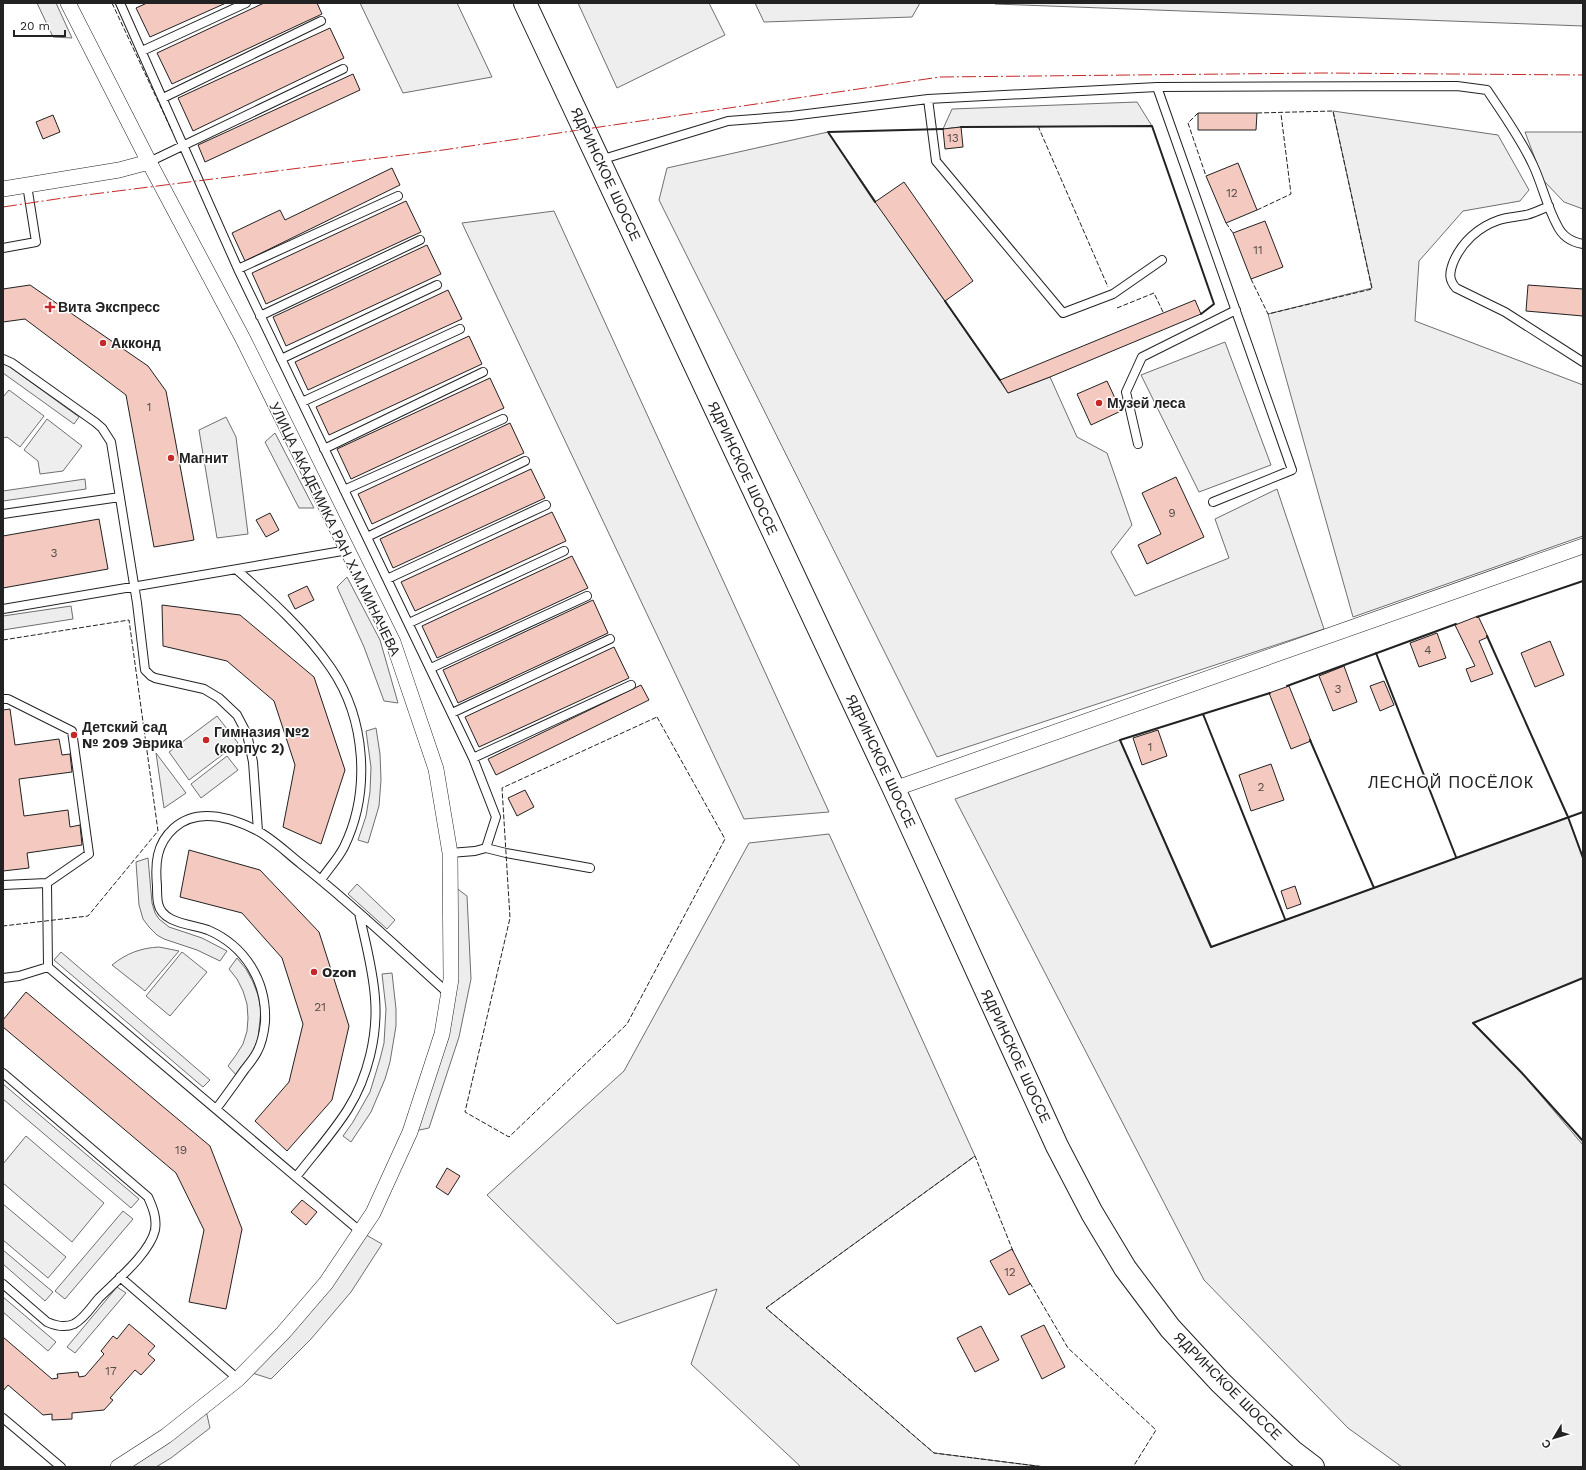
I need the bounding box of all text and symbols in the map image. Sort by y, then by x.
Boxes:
scale bar [14,12,65,38]
text: 20 m [20,19,50,33]
street label: ЯДРИНСКОЕ ШОССЕ [568,105,644,243]
house number: 13 [947,131,959,145]
house number: 12 [1226,186,1238,200]
house number: 11 [1253,243,1263,257]
place label: Вита Экспресс [58,299,160,315]
marker: Вита Экспресс [45,302,55,312]
place label: Акконд [111,335,161,351]
marker: Акконд [98,338,108,348]
place label: Музей леса [1107,395,1186,411]
marker: Музей леса [1094,398,1104,408]
street label: ЯДРИНСКОЕ ШОССЕ [705,399,781,537]
house number: 1 [147,400,151,414]
street label: УЛИЦА АКАДЕМИКА РАН Х.М.МИНАЧЕВА [266,400,404,659]
place label: Магнит [179,450,229,466]
marker: Магнит [166,453,176,463]
house number: 9 [1168,506,1176,520]
house number: 3 [51,546,58,560]
house number: 4 [1424,643,1432,657]
house number: 3 [1335,682,1342,696]
street label: ЯДРИНСКОЕ ШОССЕ [843,692,919,830]
place label: Детский сад № 209 Эврика [82,719,183,751]
place label: Гимназия №2 (корпус 2) [214,724,309,756]
marker: Детский сад № 209 Эврика [69,730,79,740]
marker: Гимназия №2 (корпус 2) [201,735,211,745]
house number: 1 [1148,740,1152,754]
district label: ЛЕСНОЙ ПОСЁЛОК [1368,773,1534,792]
house number: 2 [1258,780,1265,794]
place label: Ozon [322,964,357,980]
marker: Ozon [309,967,319,977]
street label: ЯДРИНСКОЕ ШОССЕ [978,987,1054,1125]
house number: 21 [314,1000,326,1014]
house number: 19 [175,1143,187,1157]
house number: 12 [1004,1265,1016,1279]
street label: ЯДРИНСКОЕ ШОССЕ [1171,1329,1285,1443]
house number: 17 [105,1364,117,1378]
north arrow [1534,1418,1574,1458]
text: С [1539,1437,1554,1451]

